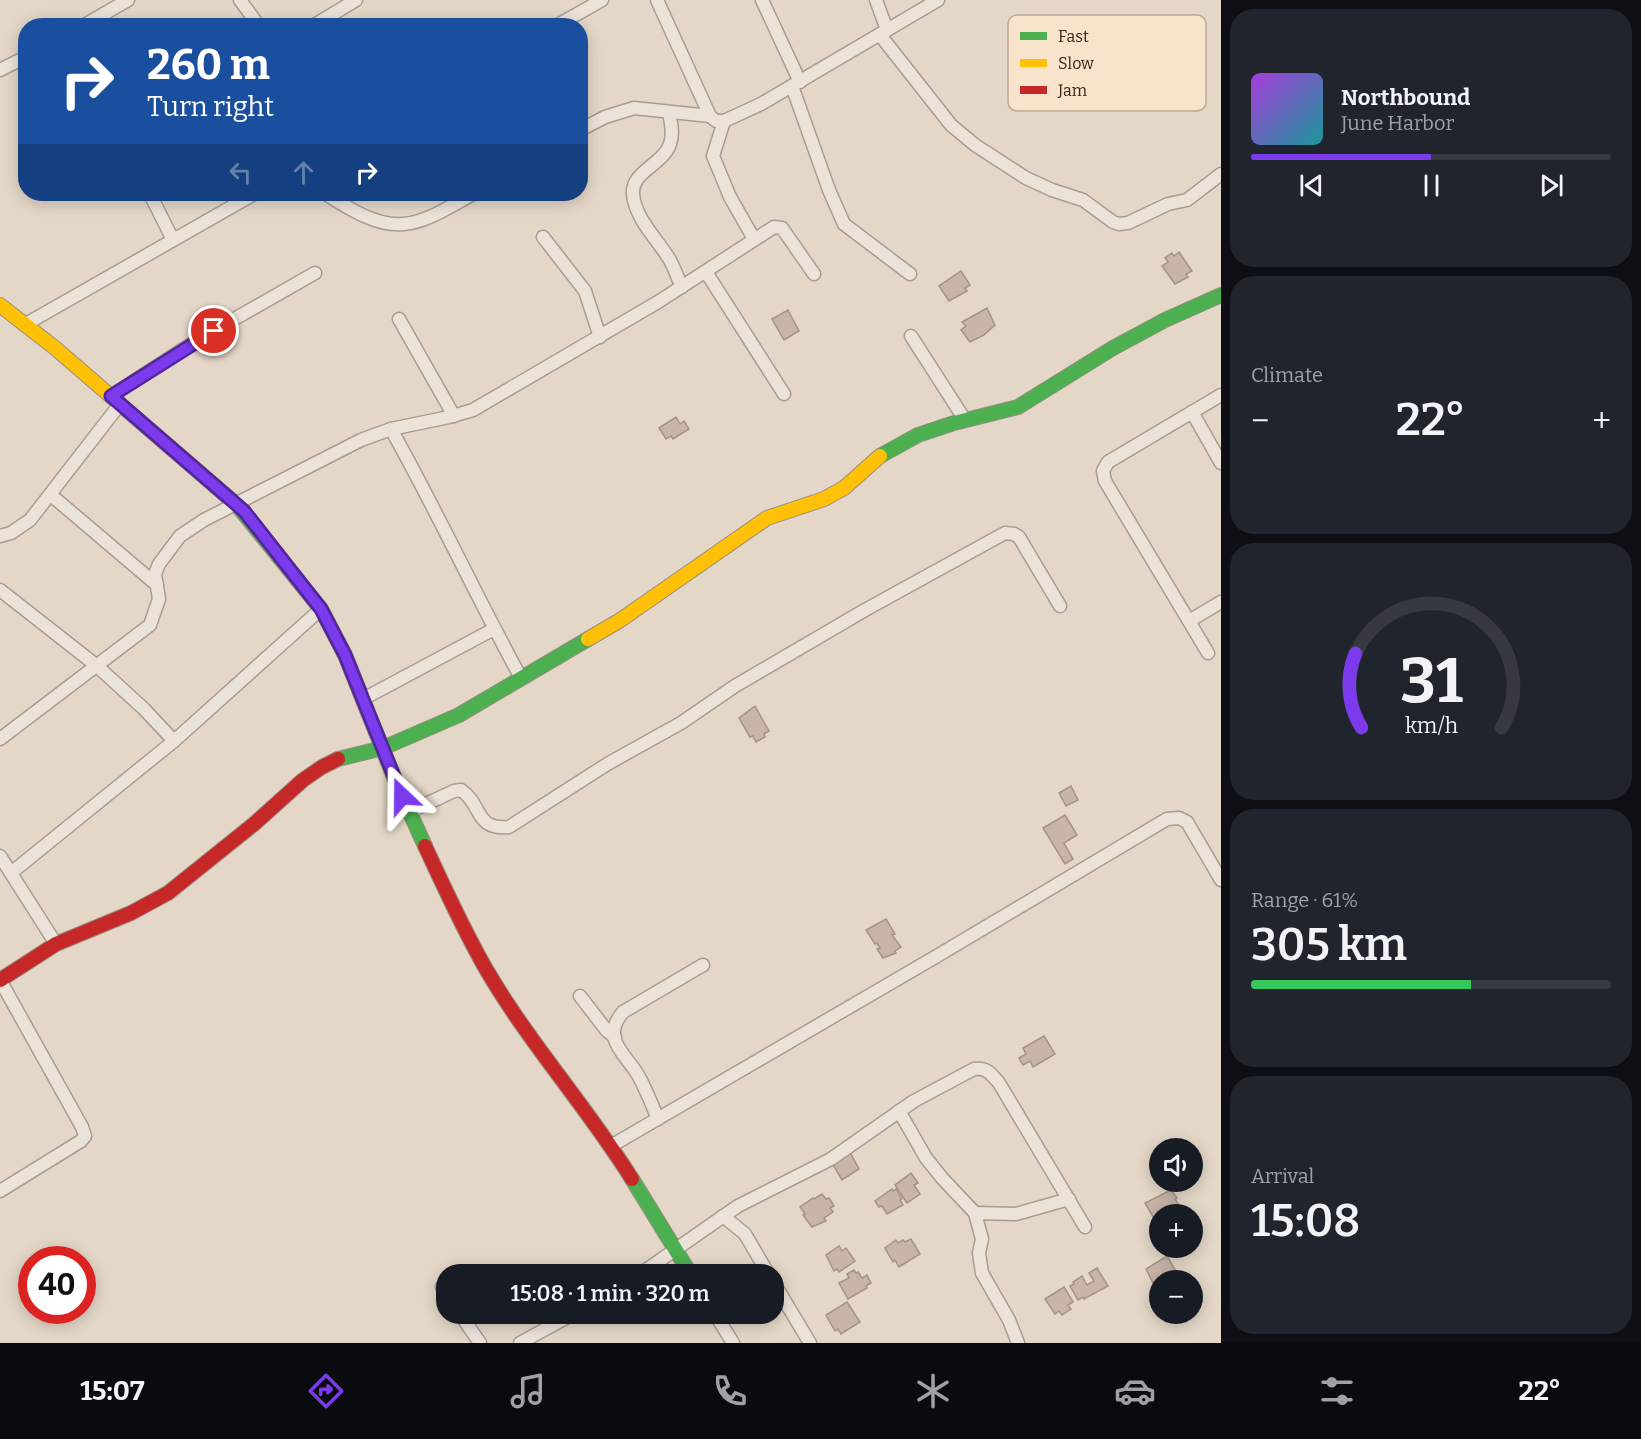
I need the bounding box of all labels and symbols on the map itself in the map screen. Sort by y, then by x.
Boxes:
legend [1008,15,1206,111]
text: Fast [1058,27,1089,46]
text: Slow [1058,54,1094,73]
text: Jam [1057,81,1087,100]
pin [188,305,239,356]
position arrow [370,764,434,828]
speed limit sign: 40 [18,1246,96,1324]

